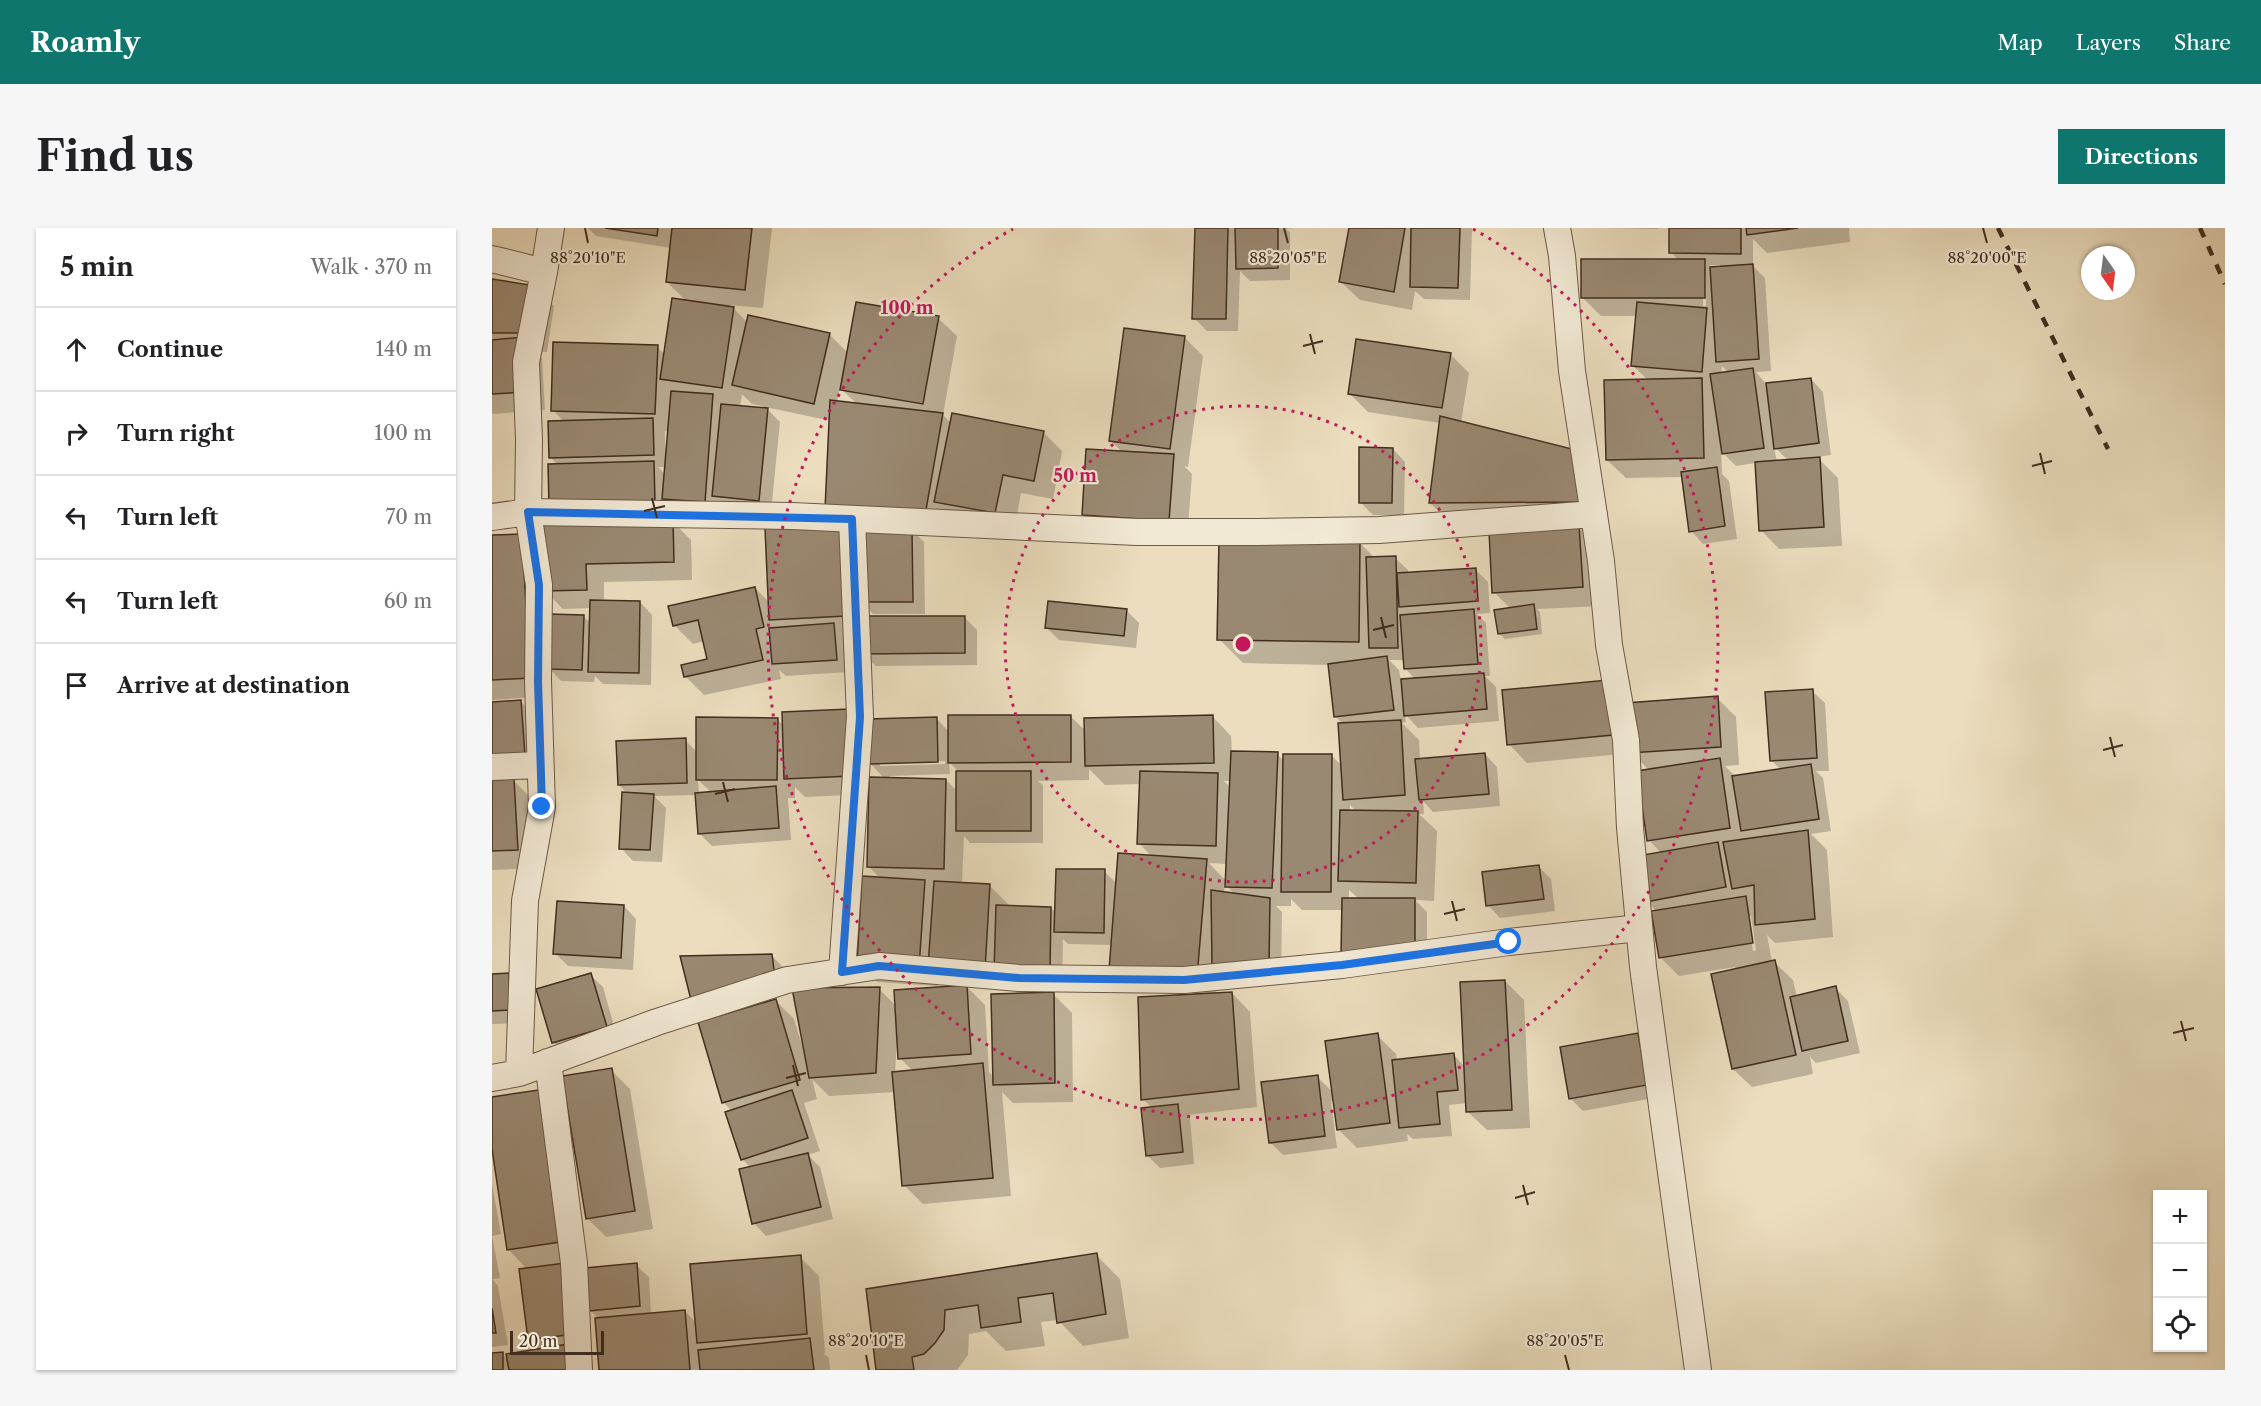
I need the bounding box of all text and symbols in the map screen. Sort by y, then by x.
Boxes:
text: Roamly [30,25,140,59]
text: Map [1998,30,2043,55]
text: Layers [2076,30,2141,55]
text: Share [2174,30,2231,55]
button: Directions [2058,129,2225,184]
text: Find us [36,130,194,182]
north arrow [2081,246,2135,300]
text: 88°20'10"E [550,248,626,267]
text: 88°20'05"E [1249,248,1327,267]
text: 88°20'00"E [1947,248,2027,267]
text: 5 min [60,251,134,283]
text: Walk · 370 m [310,255,432,279]
text: 100 m [880,297,934,319]
icon: ahead [60,333,93,366]
text: Continue [117,336,223,363]
text: 140 m [375,337,432,361]
icon: right [60,417,93,450]
text: Turn right [117,420,235,447]
text: 100 m [374,421,432,445]
text: 50 m [1053,465,1097,487]
icon: left [60,501,93,534]
text: Turn left [117,504,218,531]
text: 70 m [386,505,432,529]
icon: left [60,585,93,618]
text: Turn left [117,588,218,615]
text: 60 m [384,589,432,613]
centre of rings [1233,634,1253,654]
icon: arrive [60,669,93,702]
text: Arrive at destination [117,672,350,699]
route end [528,793,554,819]
route start [1495,928,1521,954]
map controls [2153,1190,2207,1352]
button: + [2153,1190,2207,1244]
button: − [2153,1244,2207,1298]
button: locate [2153,1298,2207,1352]
scale bar [510,1328,604,1356]
text: 20 m [519,1331,558,1351]
text: 88°20'10"E [828,1331,904,1350]
text: 88°20'05"E [1526,1331,1604,1350]

